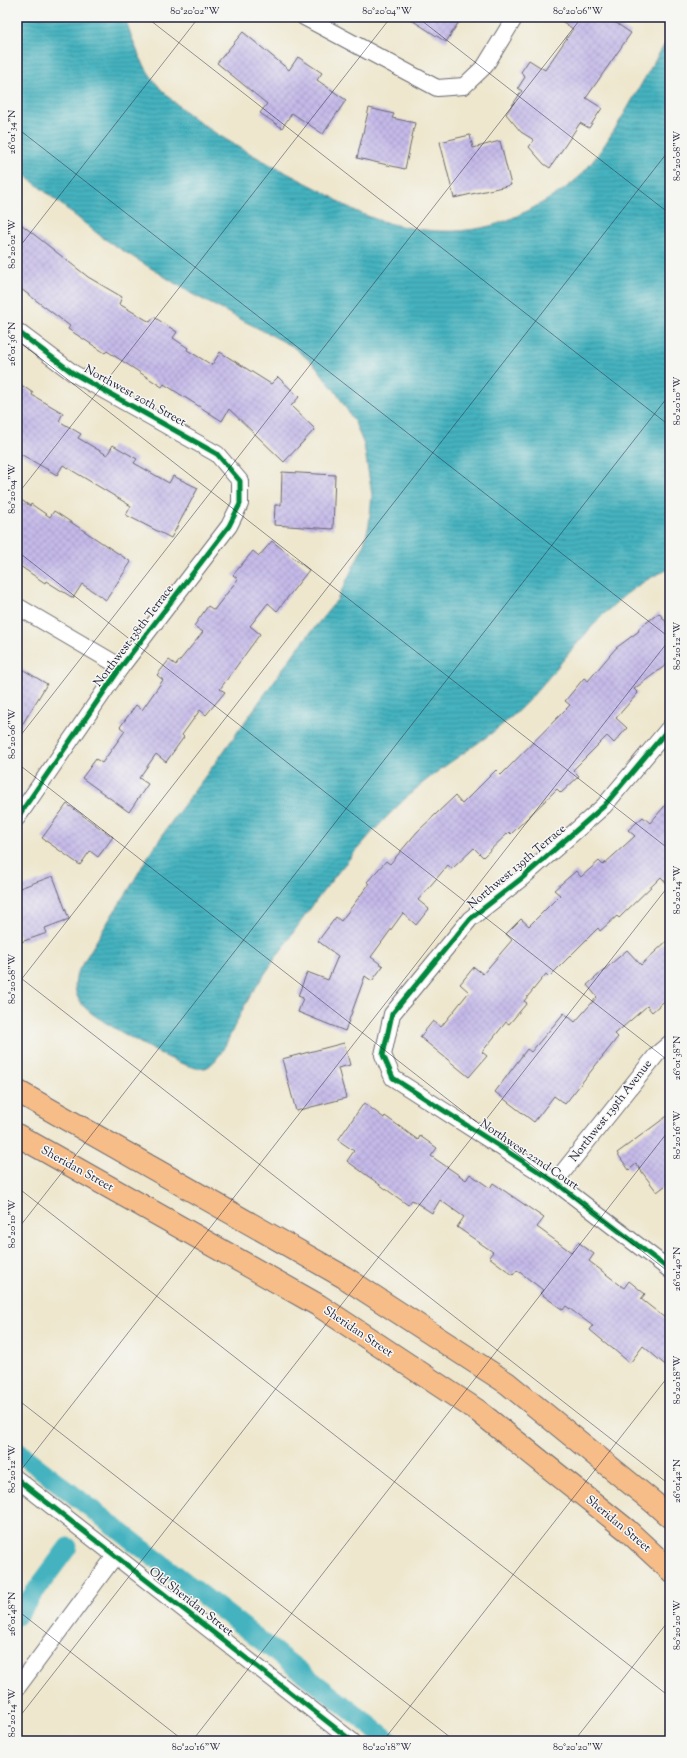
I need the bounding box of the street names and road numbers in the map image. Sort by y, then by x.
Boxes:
street label: Northwest 20th Street [81,361,189,431]
street label: Northwest 138th Terrace [89,581,179,691]
street label: Northwest 139th Terrace [464,820,570,914]
street label: Northwest 139th Avenue [565,1056,657,1166]
street label: Northwest 22nd Court [476,1115,582,1195]
street label: Sheridan Street [37,1142,117,1196]
street label: Sheridan Street [320,1302,396,1362]
street label: Sheridan Street [581,1491,655,1557]
street label: Old Sheridan Street [145,1563,237,1641]

